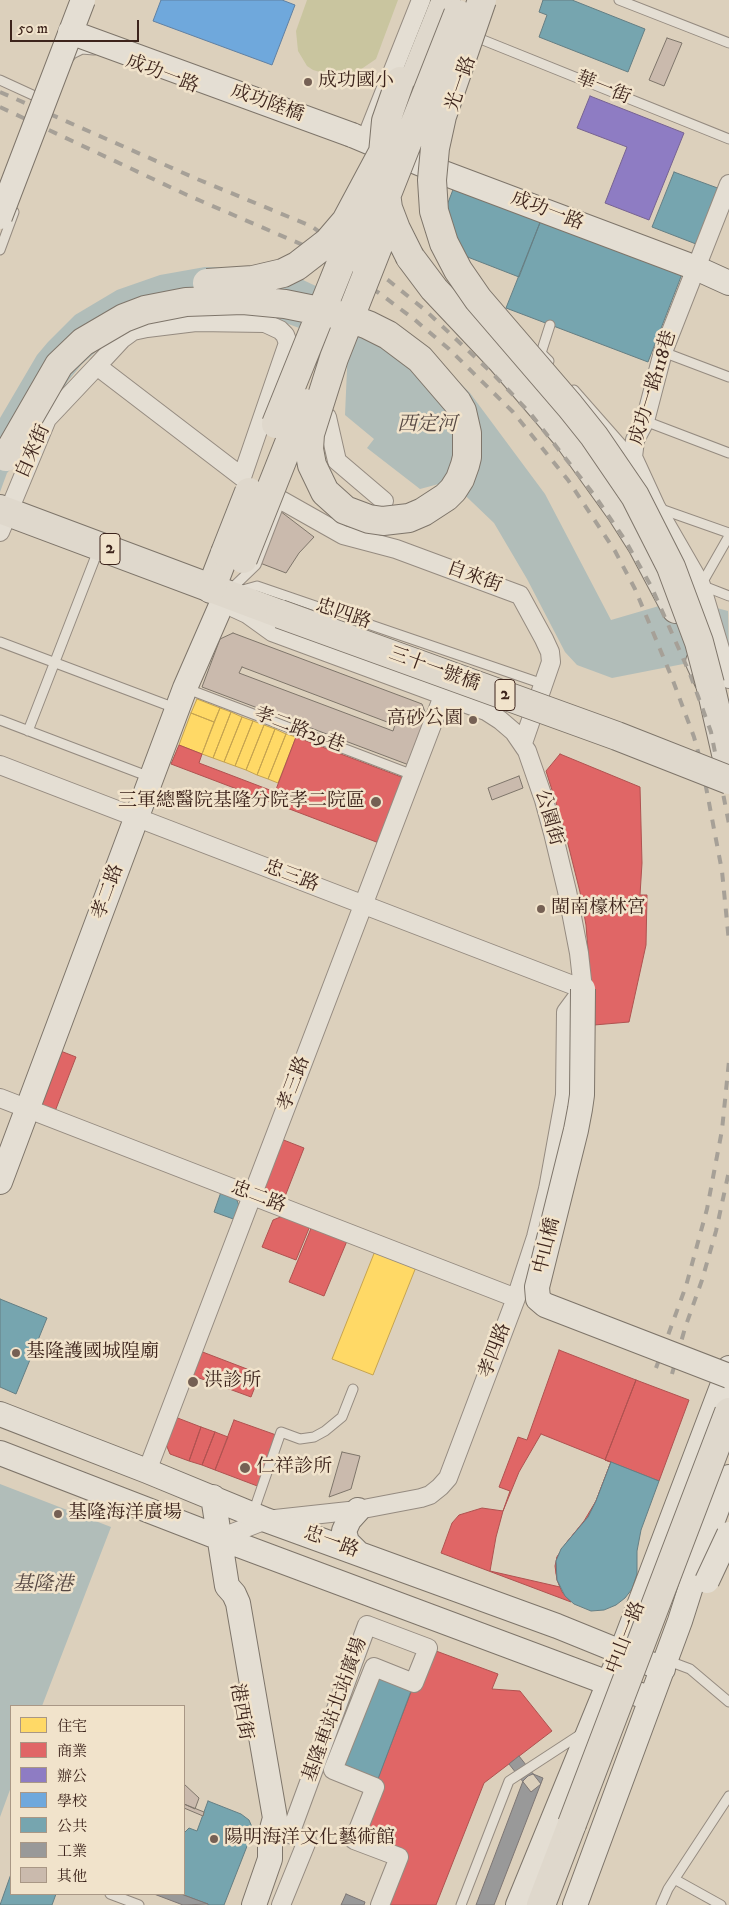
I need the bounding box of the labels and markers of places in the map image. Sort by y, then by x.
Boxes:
place label: 成功國小 [318,71,394,93]
marker: 成功國小 [302,76,314,88]
place label: 高砂公園 [387,709,463,731]
marker: 高砂公園 [467,714,479,726]
place label: 三軍總醫院基隆分院孝二院區 [118,791,365,813]
marker: 三軍總醫院基隆分院孝二院區 [369,795,383,809]
place label: 閩南檺林宮 [551,898,646,920]
marker: 閩南檺林宮 [535,903,547,915]
place label: 基隆護國城隍廟 [26,1342,159,1364]
marker: 基隆護國城隍廟 [10,1347,22,1359]
place label: 洪診所 [204,1371,261,1393]
marker: 洪診所 [186,1375,200,1389]
place label: 仁祥診所 [256,1457,332,1479]
marker: 仁祥診所 [238,1461,252,1475]
place label: 基隆海洋廣場 [68,1503,182,1525]
marker: 基隆海洋廣場 [52,1508,64,1520]
place label: 陽明海洋文化藝術館 [224,1828,395,1850]
marker: 陽明海洋文化藝術館 [208,1833,220,1845]

